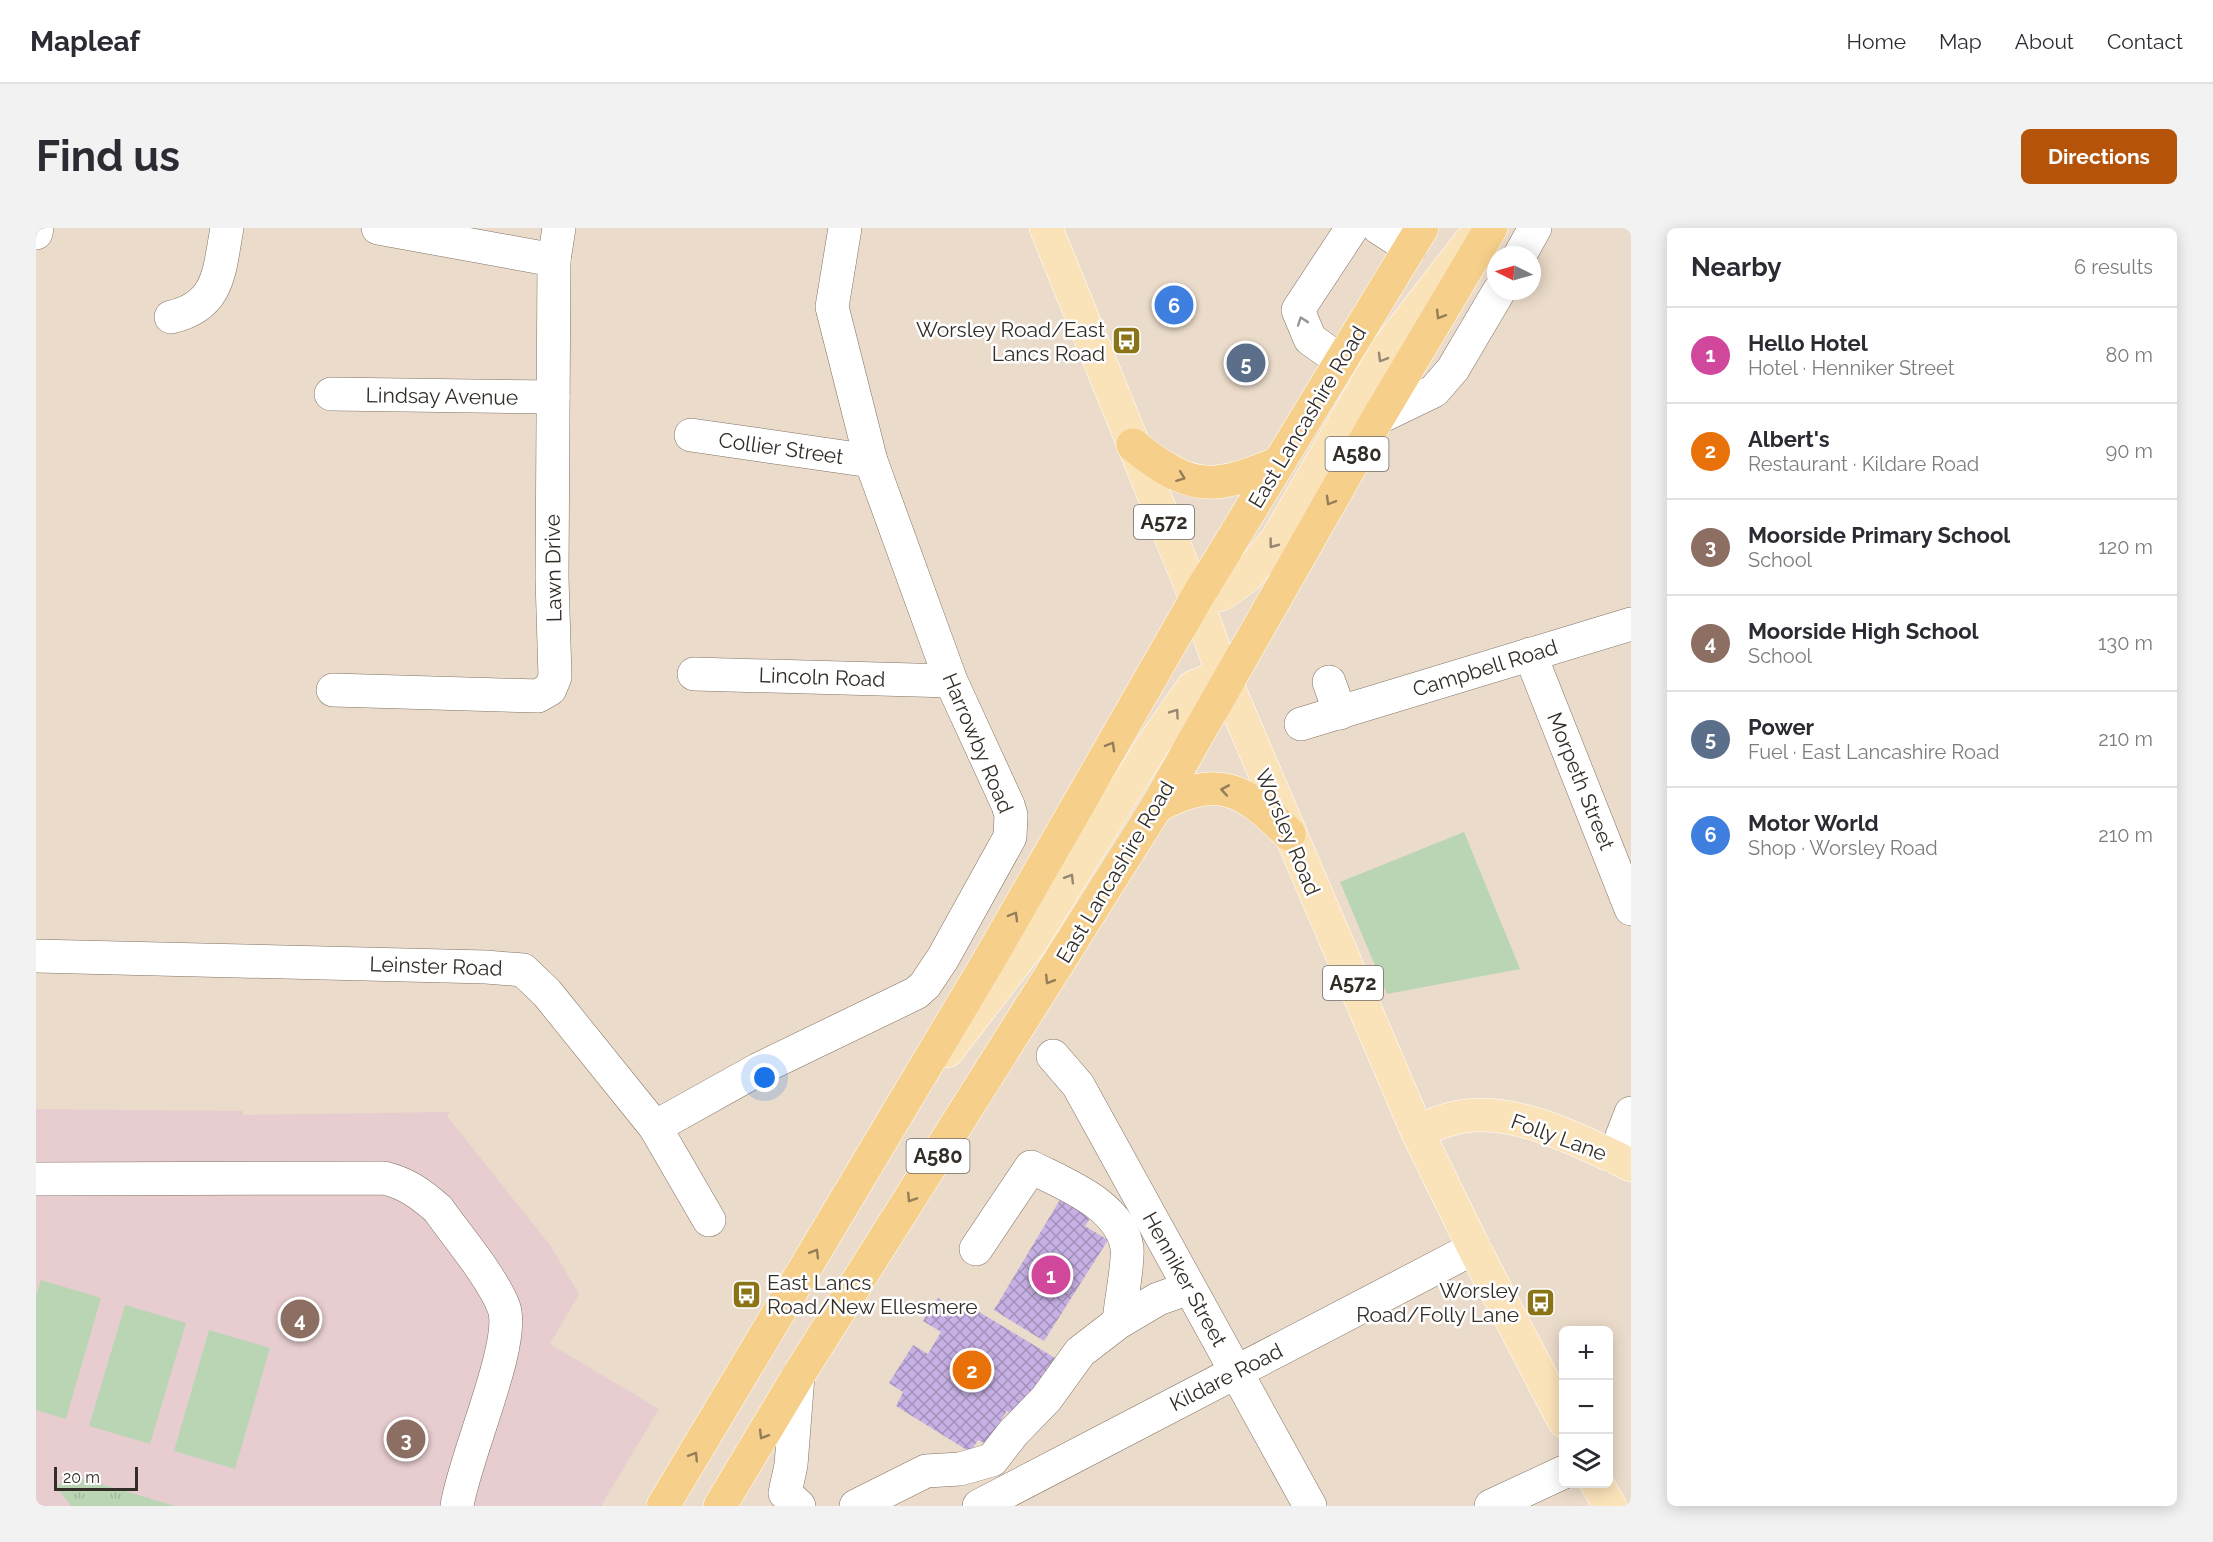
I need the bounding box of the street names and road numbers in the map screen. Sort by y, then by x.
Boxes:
street label: East Lancashire Road [1243,322,1371,512]
street label: Lindsay Avenue [365,382,519,410]
street label: Collier Street [717,427,845,469]
road number: A580 [1326,437,1388,471]
road number: A572 [1134,505,1194,539]
street label: Lawn Drive [540,514,566,622]
street label: Campbell Road [1410,634,1560,702]
street label: Lincoln Road [758,662,886,692]
street label: Harrowby Road [937,669,1019,817]
street label: Morpeth Street [1542,709,1620,853]
street label: Worsley Road [1250,765,1326,899]
street label: East Lancashire Road [1051,777,1179,967]
street label: Leinster Road [369,951,503,981]
road number: A572 [1323,966,1383,1000]
street label: Folly Lane [1508,1108,1610,1166]
road number: A580 [906,1139,970,1173]
street label: Henniker Street [1138,1207,1232,1351]
street label: Kildare Road [1165,1338,1287,1416]

